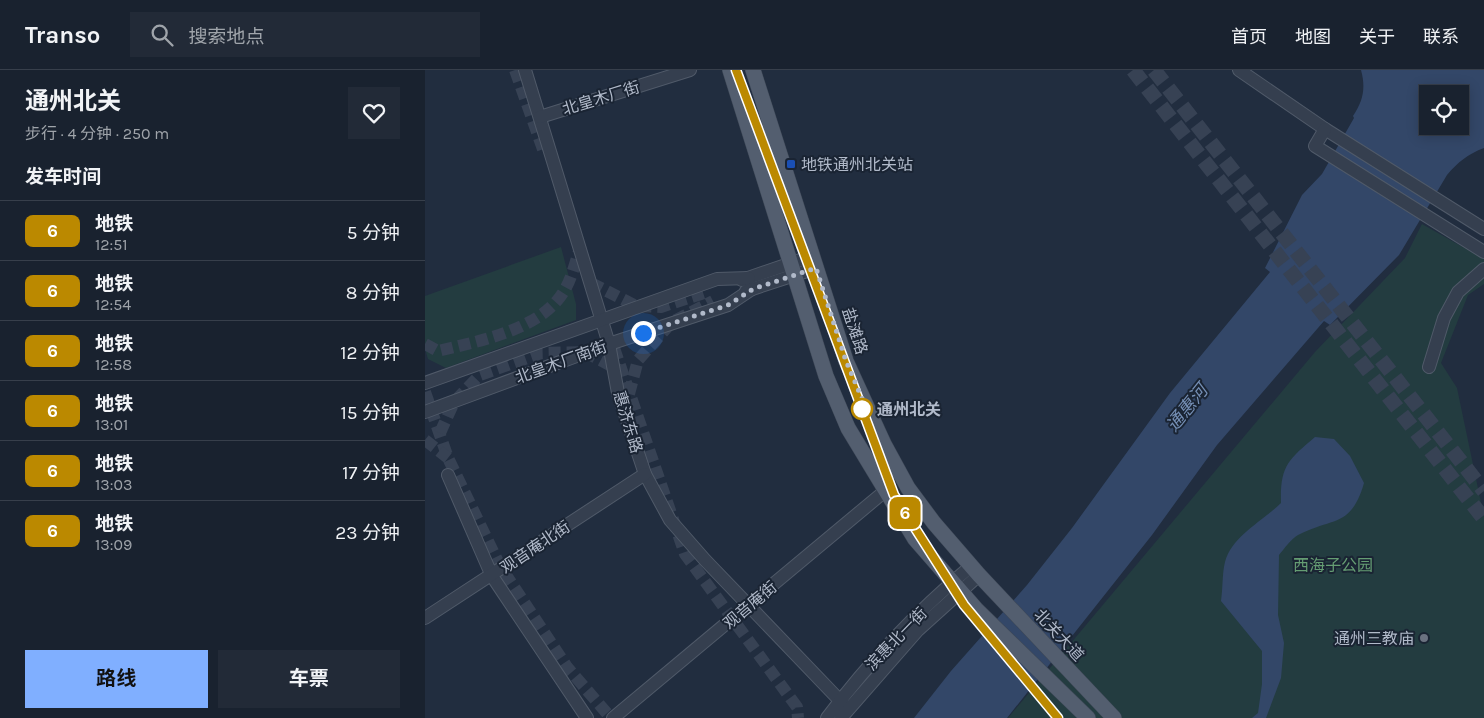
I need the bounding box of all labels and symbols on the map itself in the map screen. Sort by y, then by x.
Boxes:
street label: 北皇木厂街 [560,77,642,119]
place label: 地铁通州北关站 [801,155,913,174]
marker: 地铁通州北关站 [785,158,797,170]
street label: 盐滩路 [839,305,871,357]
your location [631,321,656,346]
street label: 北皇木厂南街 [513,337,609,387]
water label: 通惠河 [1161,378,1214,436]
street label: 惠济东路 [610,389,646,455]
marker: 通州北关 [851,398,873,420]
place label: 通州北关 [877,400,941,419]
line badge: 6 [889,497,921,529]
street label: 观音庵北街 [497,517,573,577]
park label: 西海子公园 [1293,556,1373,575]
street label: 观音庵街 [719,577,781,633]
street label: 滨惠北一街 [861,604,931,674]
street label: 北关大道 [1030,605,1088,665]
place label: 通州三教庙 [1334,629,1414,648]
marker: 通州三教庙 [1418,632,1430,644]

